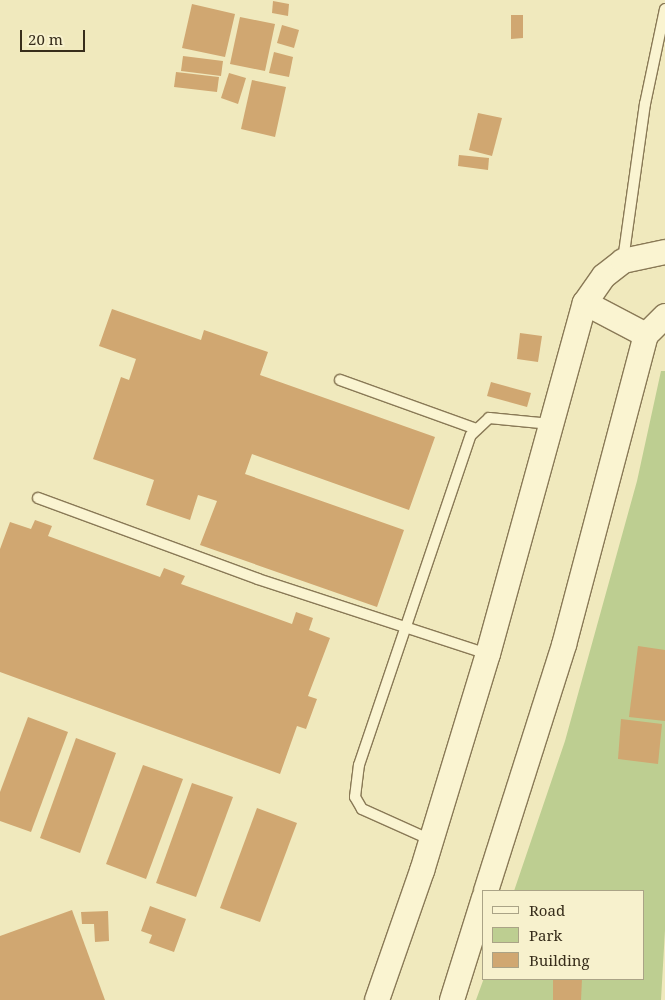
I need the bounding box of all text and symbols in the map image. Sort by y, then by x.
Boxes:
scale bar [22,20,88,52]
text: 20 m [28,29,63,49]
legend [482,890,645,980]
text: Road [529,900,565,920]
text: Park [529,925,562,945]
text: Building [529,950,590,970]

